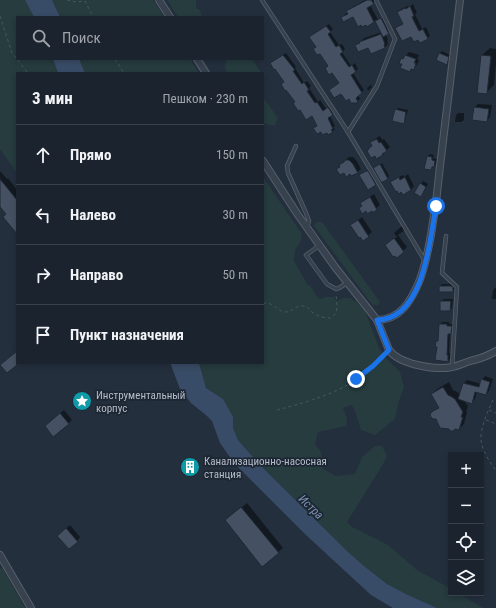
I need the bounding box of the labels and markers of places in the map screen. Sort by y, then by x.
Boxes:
place label: Инструментальный корпус [96,389,185,415]
place icon: Инструментальный корпус [71,390,93,412]
place label: Канализационно-насосная станция [204,455,327,481]
building icon: Канализационно-насосная станция [179,456,201,478]

